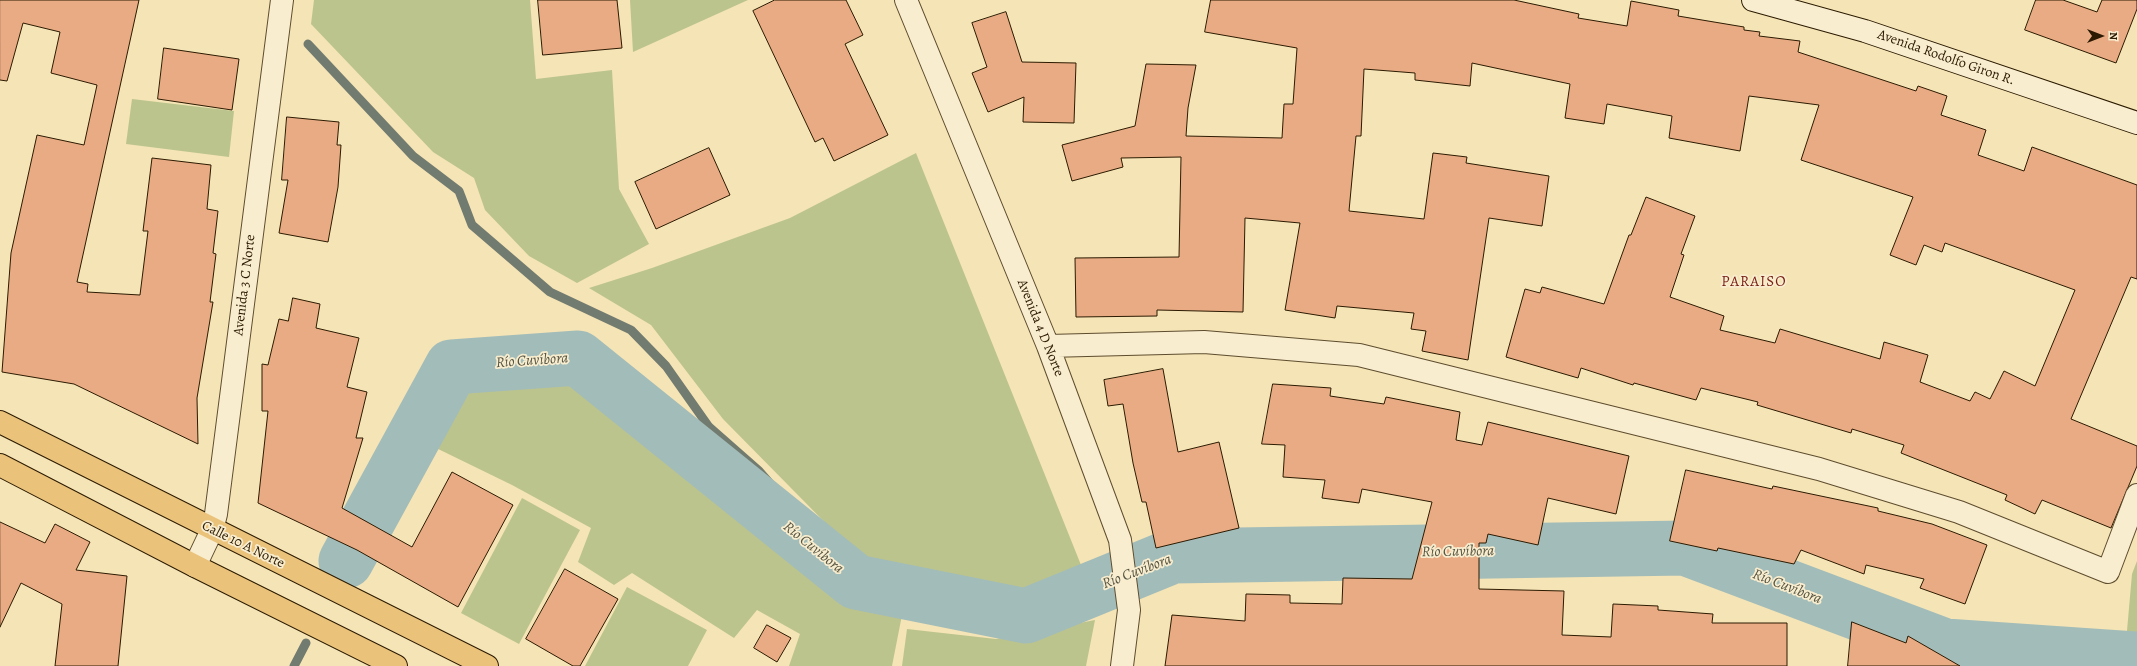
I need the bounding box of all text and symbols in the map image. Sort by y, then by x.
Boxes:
north arrow [2081,16,2121,56]
street label: Avenida Rodolfo Giron R. [1875,27,2017,89]
text: N [2106,32,2121,40]
street label: Avenida 3 C Norte [230,233,260,337]
district label: PARAISO [1721,273,1787,291]
street label: Avenida 4 D Norte [1013,277,1067,379]
water label: Río Cuvíbora [495,349,569,373]
street label: Calle 10 A Norte [199,518,287,572]
water label: Río Cuvíbora [779,518,847,578]
water label: Río Cuvíbora [1422,542,1494,562]
water label: Río Cuvíbora [1100,551,1174,593]
water label: Río Cuvíbora [1750,566,1824,608]

